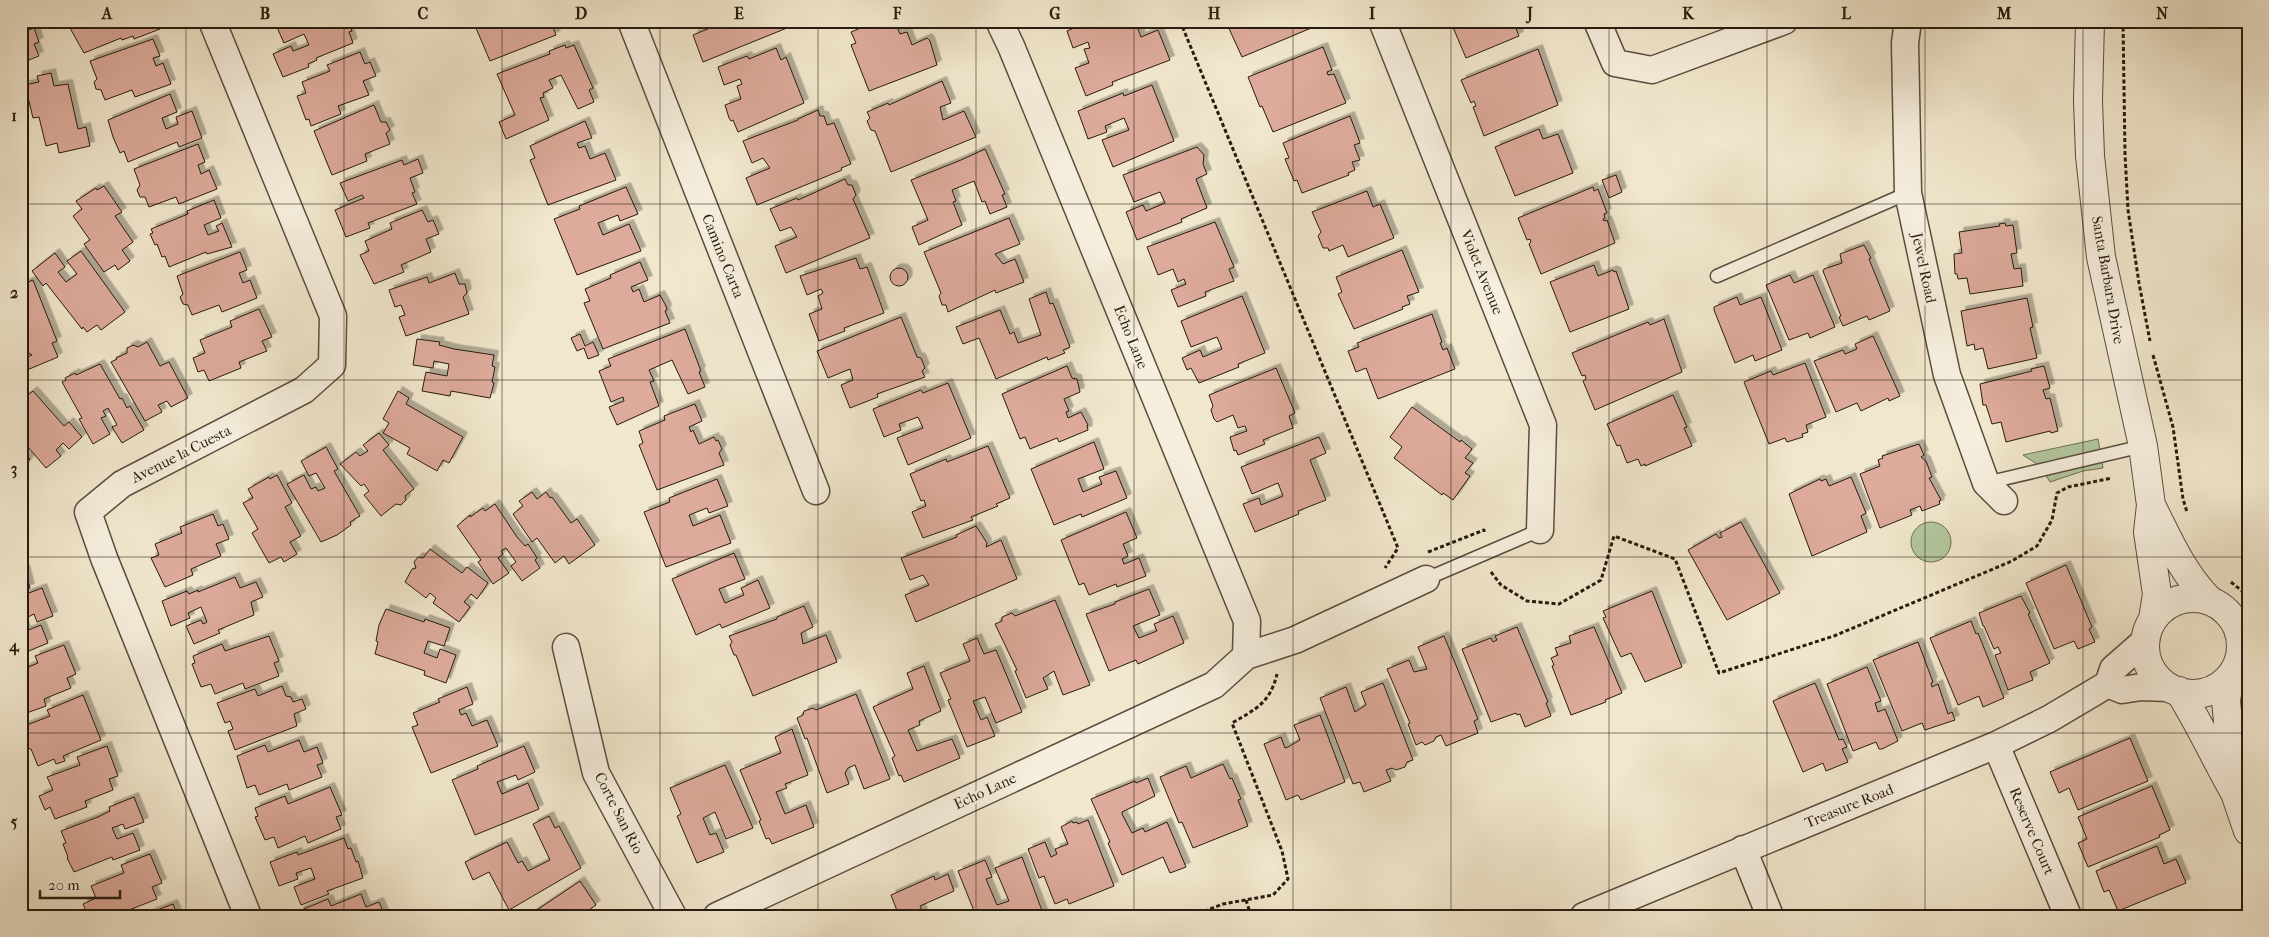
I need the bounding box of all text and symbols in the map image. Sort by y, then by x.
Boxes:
text: A [101,4,113,23]
text: B [260,4,270,23]
text: C [418,4,429,23]
text: D [575,4,587,23]
text: E [734,4,744,23]
text: F [892,4,902,23]
text: G [1049,4,1061,23]
text: H [1208,4,1221,23]
text: I [1369,4,1376,23]
text: J [1525,4,1533,24]
text: K [1682,4,1695,23]
text: L [1841,4,1851,23]
text: M [1996,4,2012,23]
text: N [2156,4,2169,23]
text: 1 [11,106,17,125]
street label: Camino Carta [698,211,748,302]
street label: Santa Barbara Drive [2088,215,2128,346]
street label: Violet Avenue [1456,226,1507,318]
street label: Jewel Road [1908,230,1940,306]
text: 2 [10,283,18,302]
street label: Echo Lane [1110,303,1152,372]
street label: Avenue la Cuesta [127,421,235,487]
text: 3 [11,459,17,479]
text: 4 [8,636,20,656]
street label: Echo Lane [951,768,1020,813]
street label: Corte San Rio [591,769,648,857]
street label: Treasure Road [1802,780,1897,832]
street label: Reserve Court [2006,785,2059,878]
text: 5 [11,812,18,831]
scale bar [40,867,120,899]
text: 20 m [48,876,80,894]

